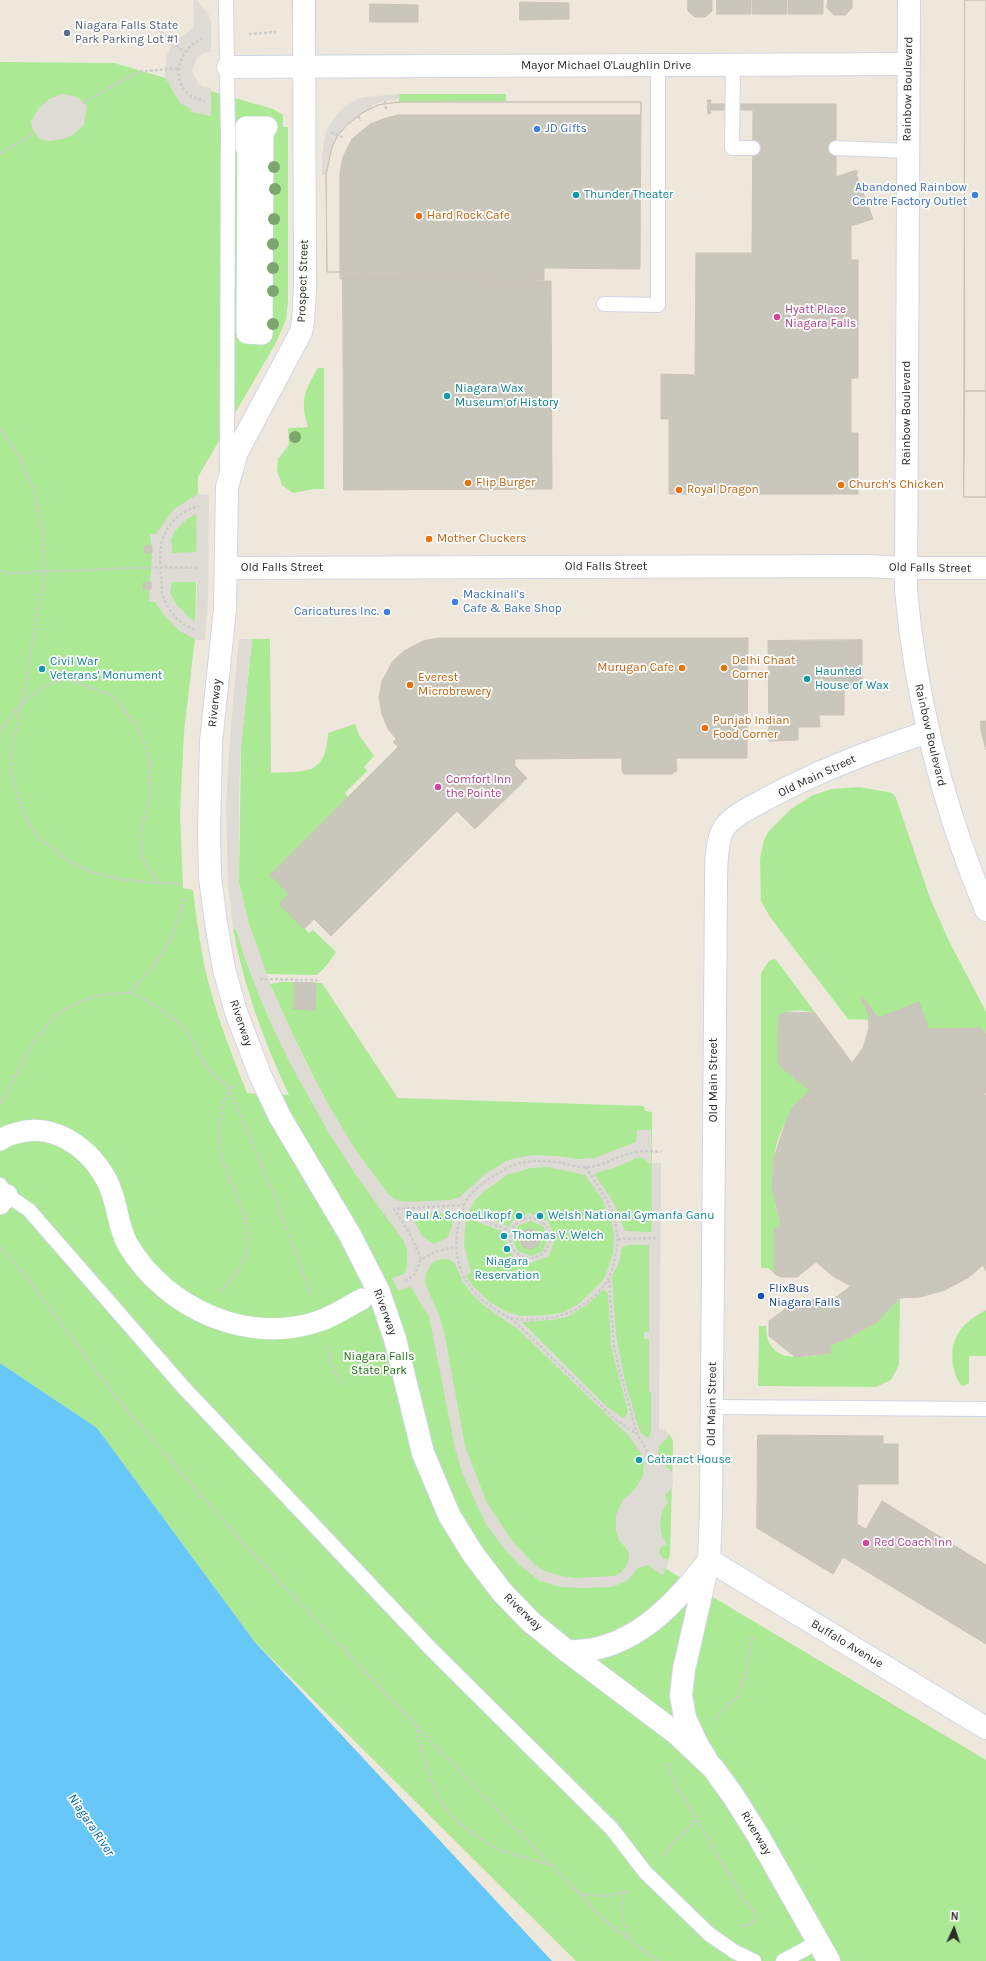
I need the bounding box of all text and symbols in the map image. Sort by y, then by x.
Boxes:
place label: Niagara Falls State Park Parking Lot #1 [75,19,178,47]
marker: Niagara Falls State Park Parking Lot #1 [62,28,72,38]
street label: Rainbow Boulevard [900,36,916,142]
street label: Mayor Michael O'Laughlin Drive [521,59,691,73]
place label: JD Gifts [545,122,587,136]
marker: JD Gifts [532,124,542,134]
place label: Abandoned Rainbow Centre Factory Outlet [852,181,967,209]
place label: Thunder Theater [584,188,673,202]
marker: Thunder Theater [571,190,581,200]
marker: Abandoned Rainbow Centre Factory Outlet [970,190,980,200]
place label: Hard Rock Cafe [427,209,510,223]
marker: Hard Rock Cafe [414,211,424,221]
street label: Prospect Street [294,239,312,323]
place label: Hyatt Place Niagara Falls [785,303,856,331]
marker: Hyatt Place Niagara Falls [772,312,782,322]
street label: Rainbow Boulevard [900,361,914,465]
place label: Niagara Wax Museum of History [455,382,559,410]
marker: Niagara Wax Museum of History [442,391,452,401]
place label: Flip Burger [476,476,535,490]
marker: Flip Burger [463,478,473,488]
place label: Church's Chicken [849,478,944,492]
marker: Church's Chicken [836,480,846,490]
place label: Royal Dragon [687,483,759,497]
marker: Royal Dragon [674,485,684,495]
place label: Mother Cluckers [437,532,527,546]
marker: Mother Cluckers [424,534,434,544]
street label: Old Falls Street [565,560,647,574]
street label: Old Falls Street [889,560,971,576]
street label: Old Falls Street [241,561,323,575]
place label: Mackinali's Cafe & Bake Shop [463,588,562,616]
marker: Mackinali's Cafe & Bake Shop [450,597,460,607]
place label: Caricatures Inc. [294,605,379,619]
marker: Caricatures Inc. [382,607,392,617]
place label: Delhi Chaat Corner [732,654,795,682]
place label: Civil War Veterans' Monument [50,655,163,683]
place label: Murugan Cafe [597,661,674,675]
marker: Murugan Cafe [677,663,687,673]
marker: Delhi Chaat Corner [719,663,729,673]
marker: Civil War Veterans' Monument [37,664,47,674]
place label: Haunted House of Wax [815,665,889,693]
place label: Everest Microbrewery [418,671,491,699]
marker: Haunted House of Wax [802,674,812,684]
street label: Riverway [205,678,225,728]
marker: Everest Microbrewery [405,680,415,690]
street label: Rainbow Boulevard [911,682,949,788]
place label: Punjab Indian Food Corner [713,714,790,742]
marker: Punjab Indian Food Corner [700,723,710,733]
street label: Old Main Street [776,752,858,800]
place label: Comfort Inn the Pointe [446,773,511,801]
marker: Comfort Inn the Pointe [433,782,443,792]
street label: Riverway [226,998,256,1048]
street label: Old Main Street [707,1038,721,1122]
place label: Paul A. SchoeLlkopf [406,1209,511,1223]
place label: Welsh National Gymanfa Ganu [548,1209,715,1223]
marker: Paul A. SchoeLlkopf [514,1211,524,1221]
marker: Welsh National Gymanfa Ganu [535,1211,545,1221]
place label: Thomas V. Welch [512,1229,604,1243]
marker: Thomas V. Welch [499,1231,509,1241]
marker: Niagara Reservation [502,1244,512,1254]
place label: Niagara Reservation [475,1255,539,1283]
place label: FlixBus Niagara Falls [769,1282,840,1310]
street label: Riverway [370,1287,400,1337]
marker: FlixBus Niagara Falls [756,1291,766,1301]
park label: Niagara Falls State Park [343,1350,415,1378]
street label: Old Main Street [704,1362,720,1446]
place label: Cataract House [647,1453,731,1467]
marker: Cataract House [634,1455,644,1465]
place label: Red Coach Inn [874,1536,952,1550]
marker: Red Coach Inn [861,1538,871,1548]
street label: Riverway [501,1590,545,1634]
street label: Buffalo Avenue [808,1617,886,1671]
water label: Niagara River [64,1791,118,1859]
street label: Riverway [737,1809,775,1857]
north arrow [934,1909,974,1949]
text: N [950,1910,959,1923]

